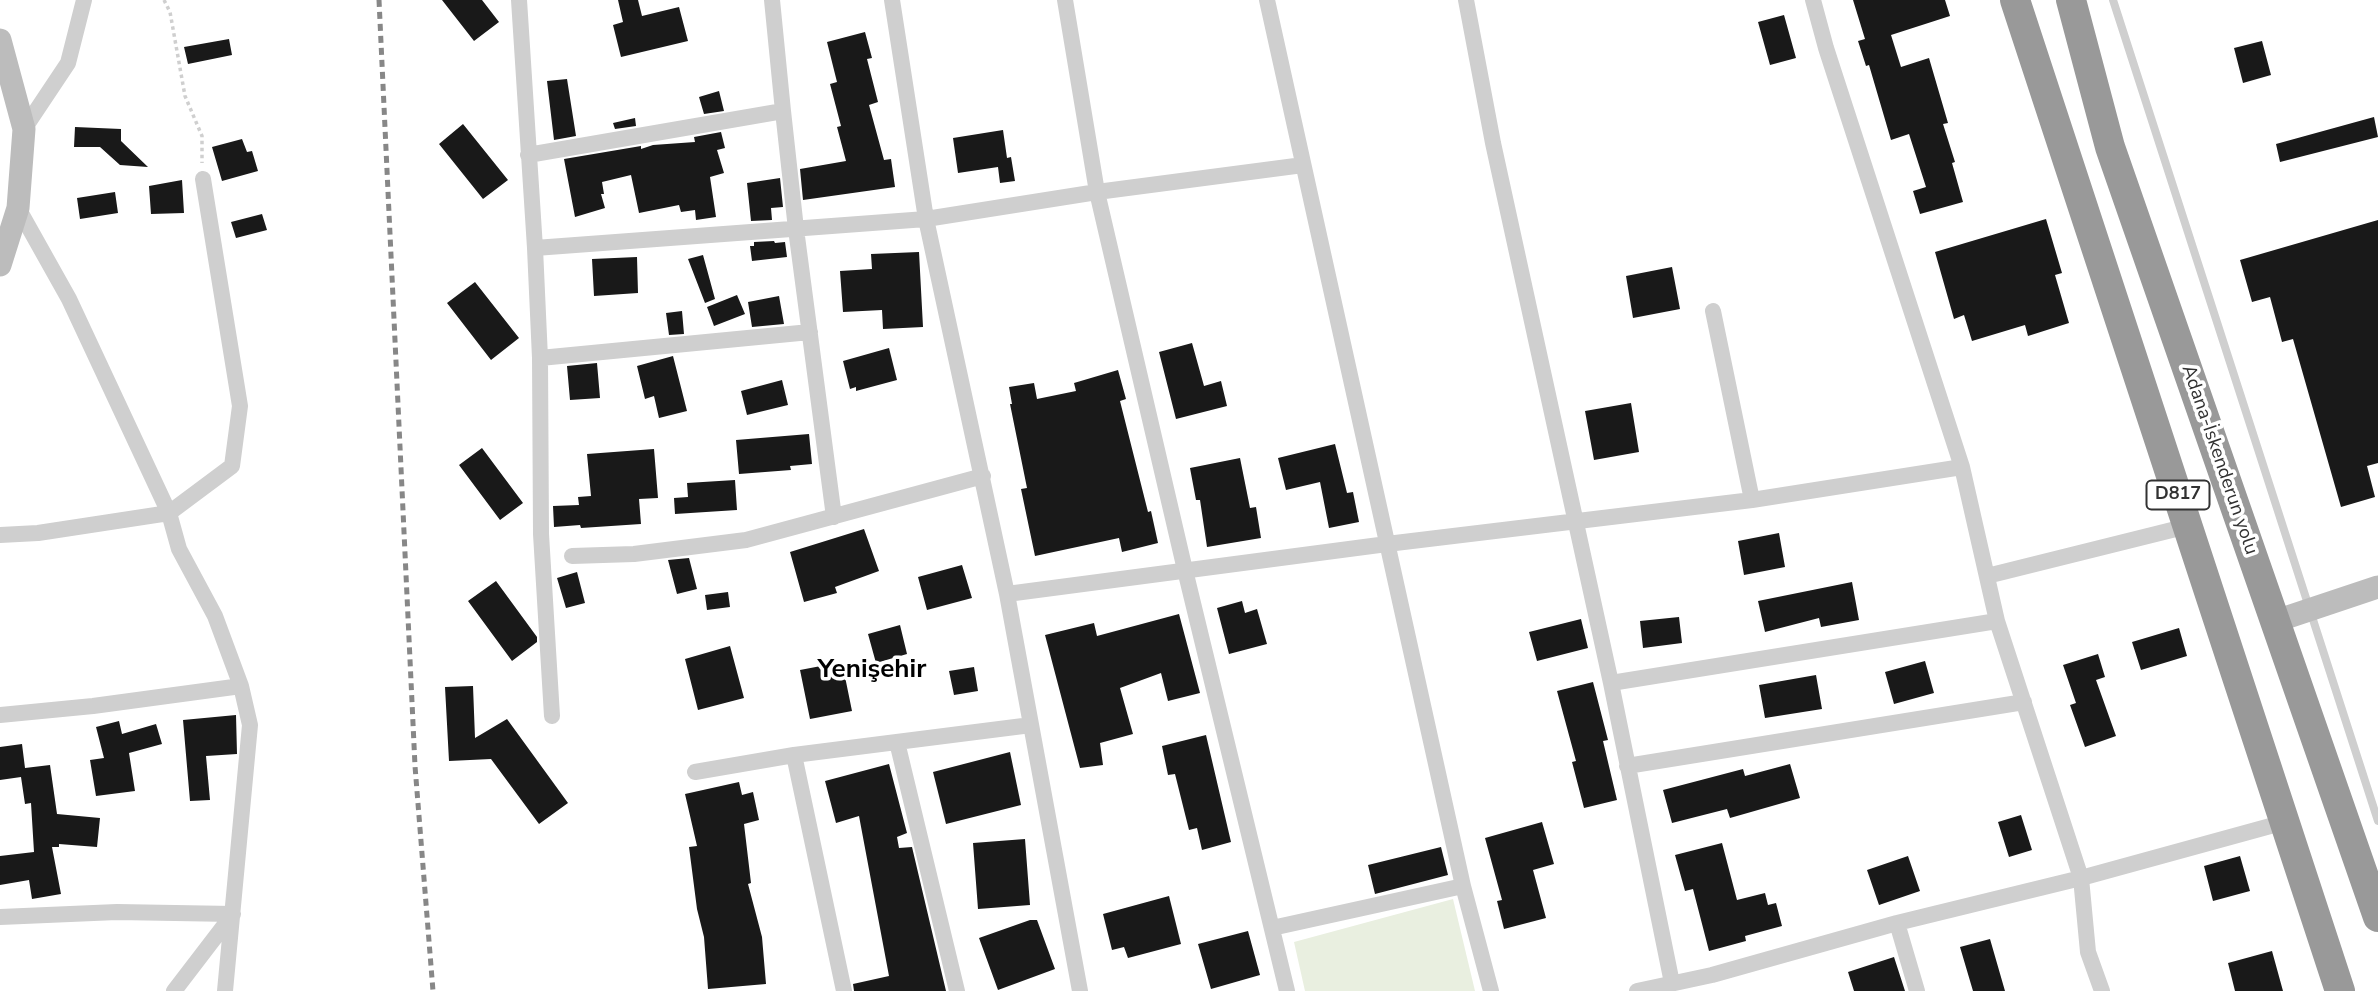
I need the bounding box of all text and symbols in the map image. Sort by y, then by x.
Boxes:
street label: Adana-İskenderun yolu [2176,362,2262,558]
road number: D817 [2146,480,2210,509]
district label: Yenişehir [818,655,926,687]

